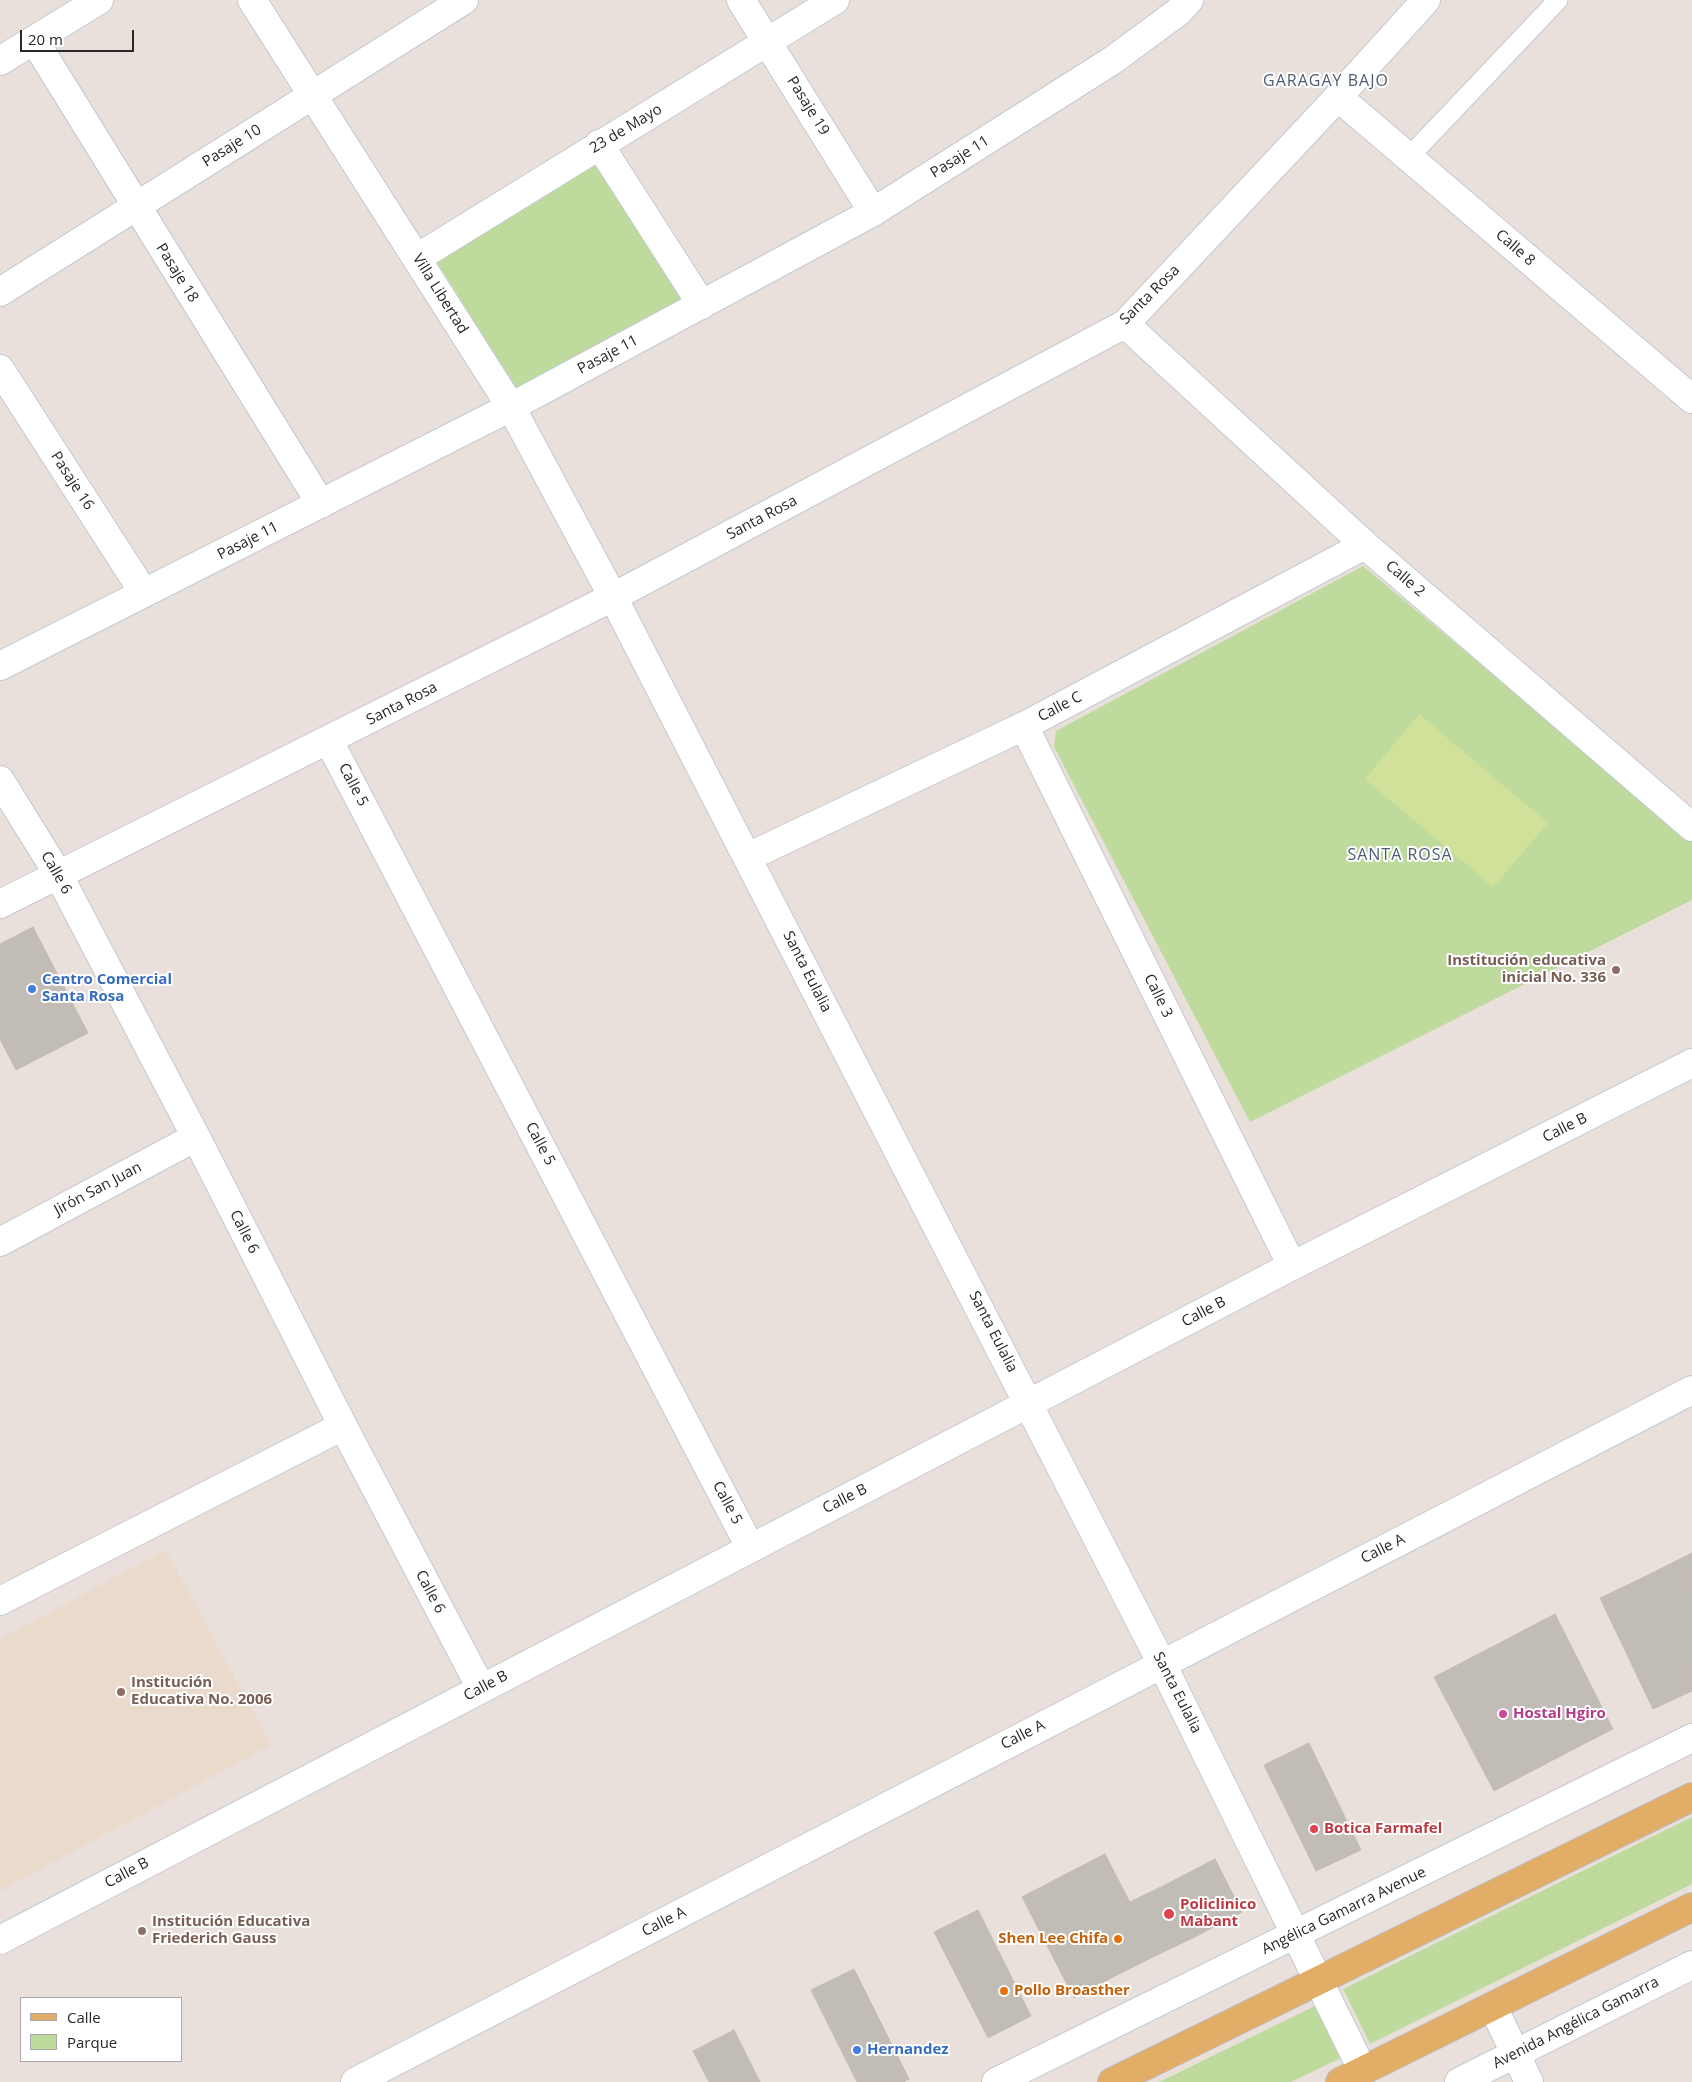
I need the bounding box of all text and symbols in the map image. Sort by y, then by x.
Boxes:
scale bar [22,20,136,52]
text: 20 m [28,29,63,49]
district label: GARAGAY BAJO [1262,71,1390,91]
street label: Pasaje 19 [783,73,833,139]
street label: 23 de Mayo [587,100,665,158]
street label: Pasaje 10 [199,121,265,171]
street label: Pasaje 11 [927,132,993,182]
street label: Calle 8 [1492,226,1538,270]
street label: Pasaje 18 [152,240,202,306]
street label: Villa Libertad [408,251,472,337]
street label: Santa Rosa [1116,261,1184,329]
street label: Pasaje 11 [575,332,641,378]
street label: Pasaje 16 [46,448,98,514]
street label: Santa Rosa [724,492,800,544]
street label: Pasaje 11 [214,518,282,564]
street label: Calle 2 [1382,557,1428,601]
street label: Santa Rosa [364,678,440,730]
street label: Calle C [1035,688,1085,726]
street label: Calle 5 [334,760,372,810]
district label: SANTA ROSA [1346,845,1454,865]
street label: Calle 6 [37,848,75,898]
street label: Santa Eulalia [779,928,835,1016]
place label: Institución educativa inicial No. 336 [1447,952,1606,987]
marker: Institución educativa inicial No. 336 [1610,964,1622,976]
place label: Centro Comercial Santa Rosa [42,971,172,1006]
street label: Calle 3 [1140,971,1176,1021]
marker: Centro Comercial Santa Rosa [26,983,38,995]
street label: Calle B [1540,1109,1590,1147]
street label: Calle 5 [521,1119,559,1169]
street label: Jirón San Juan [51,1158,145,1220]
street label: Calle 6 [225,1207,263,1257]
street label: Santa Eulalia [965,1288,1021,1376]
street label: Calle B [1179,1293,1229,1331]
street label: Calle 5 [708,1478,746,1528]
street label: Calle B [820,1480,870,1518]
street label: Calle A [1358,1530,1408,1568]
street label: Calle 6 [411,1567,449,1617]
street label: Santa Eulalia [1149,1649,1205,1737]
street label: Calle B [461,1667,511,1705]
place label: Institución Educativa No. 2006 [131,1674,272,1709]
marker: Institución Educativa No. 2006 [115,1686,127,1698]
place label: Hostal Hgiro [1513,1705,1606,1723]
marker: Hostal Hgiro [1497,1708,1509,1720]
street label: Calle A [998,1716,1048,1754]
place label: Botica Farmafel [1324,1820,1442,1838]
marker: Botica Farmafel [1308,1823,1320,1835]
street label: Calle B [102,1854,152,1892]
street label: Angélica Gamarra Avenue [1259,1863,1429,1959]
place label: Policlinico Mabant [1180,1896,1256,1931]
street label: Calle A [639,1903,689,1941]
marker: Policlinico Mabant [1162,1907,1176,1921]
place label: Institución Educativa Friederich Gauss [152,1913,310,1948]
marker: Institución Educativa Friederich Gauss [136,1925,148,1937]
place label: Shen Lee Chifa [998,1930,1108,1948]
marker: Shen Lee Chifa [1112,1933,1124,1945]
street label: Avenida Angélica Gamarra [1490,1973,1662,2073]
place label: Pollo Broasther [1014,1982,1130,2000]
marker: Pollo Broasther [998,1985,1010,1997]
legend [20,1997,182,2062]
text: Calle [67,2007,101,2027]
text: Parque [67,2032,117,2052]
place label: Hernandez [867,2041,949,2059]
marker: Hernandez [851,2044,863,2056]

